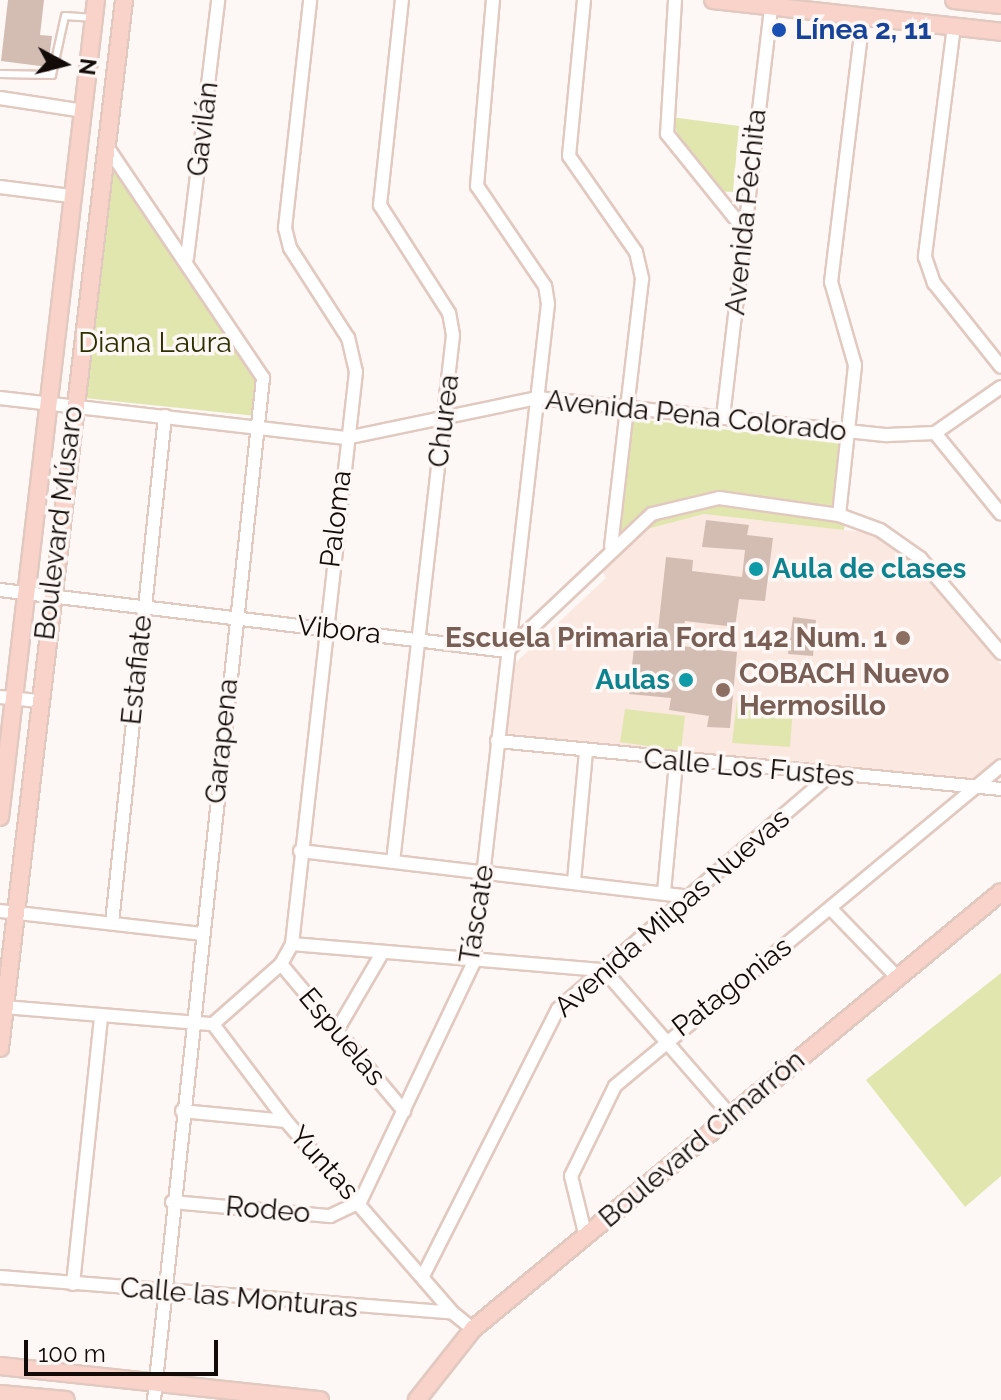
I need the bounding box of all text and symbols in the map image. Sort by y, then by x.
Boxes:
place label: Línea 2, 11 [795,13,932,47]
marker: Línea 2, 11 [770,21,788,39]
north arrow [24,24,104,104]
text: N [74,57,102,77]
street label: Gavilán [181,80,225,178]
street label: Avenida Péchita [718,107,774,317]
park label: Diana Laura [78,326,232,360]
street label: Churea [422,373,466,469]
street label: Avenida Pena Colorado [544,383,848,449]
street label: Boulevard Músaro [28,404,90,642]
street label: Paloma [313,468,359,570]
place label: Aula de clases [772,552,966,586]
marker: Aula de clases [747,560,765,578]
street label: Vibora [295,609,383,651]
street label: Estafiate [115,614,159,726]
place label: Escuela Primaria Ford 142 Num. 1 [445,621,887,655]
marker: Escuela Primaria Ford 142 Num. 1 [894,629,912,647]
place label: COBACH Nuevo Hermosillo [739,657,949,723]
place label: Aulas [595,663,670,697]
marker: Aulas [677,671,695,689]
street label: Garapena [199,677,245,805]
marker: COBACH Nuevo Hermosillo [714,681,732,699]
street label: Calle Los Fustes [642,742,856,794]
street label: Avenida Milpas Nuevas [548,802,796,1024]
street label: Táscate [453,862,501,966]
street label: Patagonias [666,930,798,1044]
street label: Espuelas [291,981,393,1093]
street label: Boulevard Cimarrón [592,1043,812,1235]
street label: Yuntas [282,1119,366,1207]
street label: Rodeo [224,1190,312,1230]
street label: Calle las Monturas [119,1271,359,1325]
scale bar [28,1324,222,1374]
text: 100 m [38,1339,106,1368]

